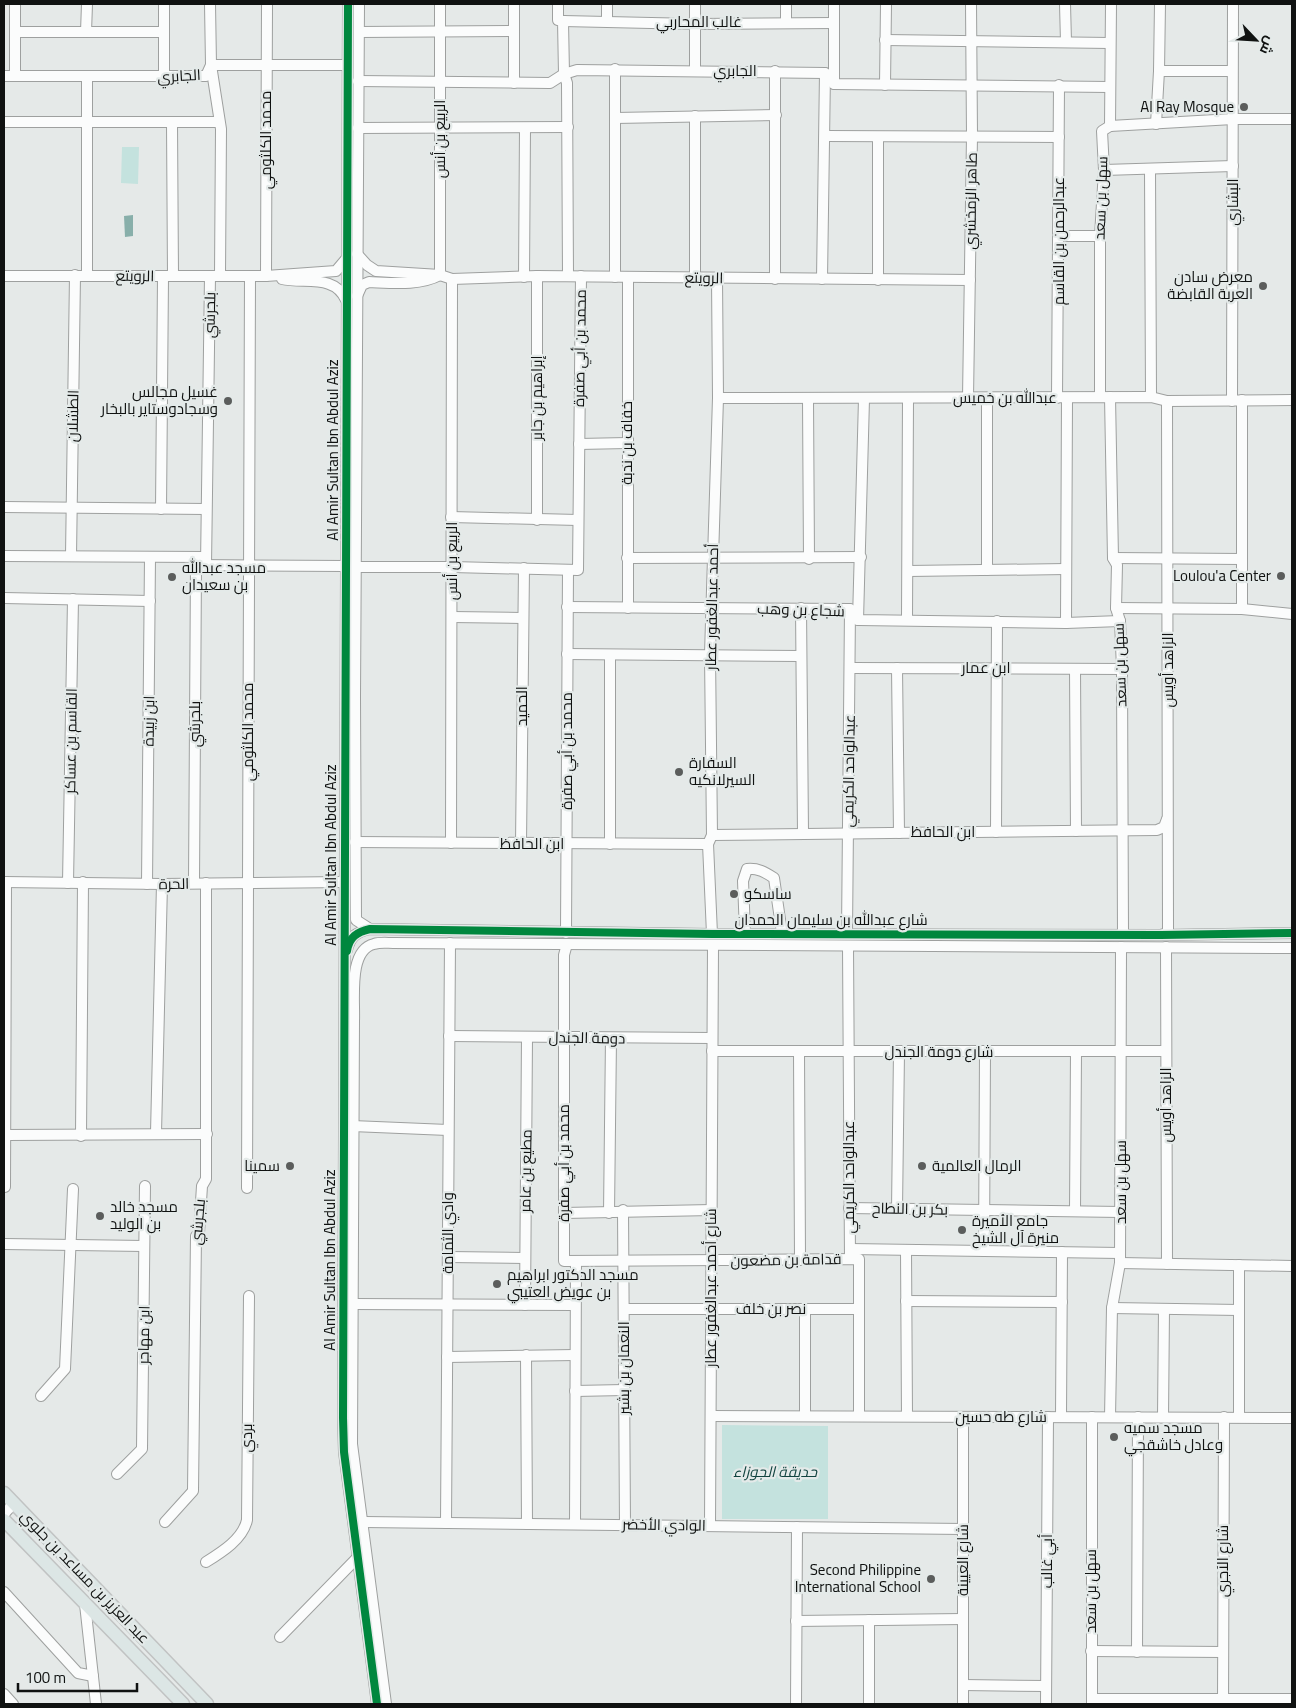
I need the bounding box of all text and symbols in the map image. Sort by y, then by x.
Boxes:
street label: غالب المحاربي [656,7,742,36]
north arrow [1231,15,1281,65]
text: ش [1252,32,1283,59]
street label: الجابري [713,56,757,85]
street label: الجابري [156,60,201,91]
street label: محمد الكلثومي [251,91,280,189]
place label: Al Ray Mosque [1140,92,1234,121]
street label: الربيع بن أنس [425,100,454,178]
marker: Al Ray Mosque [1238,101,1250,113]
street label: طاهر الزمخشري [955,152,986,250]
street label: سهل بن سعد [1085,156,1116,240]
street label: عبدالرحمن بن القاسم [1044,177,1073,305]
street label: البشاري [1218,178,1247,226]
street label: الرويتع [115,261,155,290]
place label: معرض سادن العربة القابضة [1167,262,1253,308]
street label: الرويتع [684,263,724,292]
marker: معرض سادن العربة القابضة [1257,280,1269,292]
street label: محمد بن أبي صفرة [564,289,595,407]
street label: بلجرشي [195,292,224,338]
street label: إبراهيم بن جابر [522,355,551,442]
street label: Al Amir Sultan Ibn Abdul Aziz [318,359,347,541]
place label: غسيل مجالس وسجادوستاير بالبخار [100,377,218,423]
street label: عبدالله بن خميس [953,383,1057,412]
street label: الطشلان [58,390,87,442]
marker: غسيل مجالس وسجادوستاير بالبخار [222,395,234,407]
street label: خفاف بن ندبة [612,401,641,485]
street label: الربيع بن أنس [437,522,466,600]
street label: أحمد عبدالغفور عطار [696,543,727,672]
place label: مسجد عبدالله بن سعيدان [182,553,266,599]
place label: Loulou'a Center [1173,561,1271,590]
marker: Loulou'a Center [1275,570,1287,582]
marker: مسجد عبدالله بن سعيدان [166,571,178,583]
street label: شجاع بن وهب [757,593,845,626]
street label: سهل بن سعد [1104,623,1135,707]
street label: الزاهد أويس [1153,633,1182,707]
street label: ابن عمار [960,653,1011,682]
street label: محمد الكلثومي [233,683,262,781]
street label: الحميد [507,686,536,726]
street label: القاسم بن عساكر [55,688,86,795]
street label: محمد بن أبي صفرة [552,692,581,810]
street label: ابن زبيدة [134,695,163,747]
street label: بلجرشي [180,701,209,747]
street label: عبدالواحد الكريمي [833,714,864,828]
place label: السفارة السيرلانكيه [689,748,756,794]
street label: Al Amir Sultan Ibn Abdul Aziz [316,764,345,946]
marker: السفارة السيرلانكيه [673,766,685,778]
street label: ابن الحافظ [911,817,975,846]
street label: ابن الحافظ [500,829,564,858]
street label: الحرة [159,869,189,898]
place label: ساسكو [744,879,792,908]
marker: ساسكو [728,888,740,900]
street label: شارع عبدالله بن سليمان الحمدان [734,905,928,934]
street label: دومة الجندل [548,1022,626,1053]
street label: شارع دومة الجندل [884,1037,994,1066]
street label: الزاهد أويس [1151,1068,1180,1142]
street label: محمد بن أبي صفرة [549,1104,578,1222]
street label: عبدالواحد الكريمي [834,1121,863,1233]
street label: مطيع بن عامر [510,1129,541,1214]
street label: سهل بن سعد [1106,1140,1135,1224]
place label: سمينا [244,1151,280,1180]
place label: الرمال العالمية [932,1151,1021,1180]
marker: سمينا [284,1160,296,1172]
marker: الرمال العالمية [916,1160,928,1172]
street label: Al Amir Sultan Ibn Abdul Aziz [315,1169,344,1351]
place label: مسجد خالد بن الوليد [110,1192,178,1238]
street label: وادي الثمامة [433,1192,462,1274]
street label: بكر بن النطاح [872,1193,948,1224]
street label: بلجرشي [181,1198,214,1246]
place label: جامع الأميرة منيرة آل الشيخ [972,1206,1059,1252]
street label: شارع أحمد عبدالغفور عطار [696,1208,725,1369]
marker: مسجد خالد بن الوليد [94,1210,106,1222]
marker: جامع الأميرة منيرة آل الشيخ [956,1224,968,1236]
street label: قدامة بن مضعون [730,1244,842,1275]
place label: مسجد الدكتور ابراهيم بن عويض العتيبي [507,1260,639,1306]
marker: مسجد الدكتور ابراهيم بن عويض العتيبي [491,1278,503,1290]
street label: نصر بن خلف [736,1294,806,1323]
street label: ابن مهاجر [128,1305,159,1366]
street label: النعمان بن بشير [609,1321,638,1416]
street label: شارع طه حسين [955,1402,1047,1431]
place label: مسجد سميه وعادل خاشقجي [1124,1413,1223,1459]
street label: بردي [232,1423,261,1453]
marker: مسجد سميه وعادل خاشقجي [1108,1431,1120,1443]
park label: حديقة الجوزاء [733,1457,818,1486]
street label: عبد العزيز بن مساعد بن جلوي [13,1503,157,1651]
street label: الوادي الأخضر [621,1509,706,1540]
street label: شارع العيينة [948,1524,977,1596]
street label: شارع الآجري [1208,1525,1237,1597]
street label: أبي غالب [1032,1534,1061,1588]
street label: سهل بن سعد [1076,1549,1105,1633]
place label: Second Philippine International School [795,1555,921,1601]
marker: Second Philippine International School [925,1573,937,1585]
scale bar [18,1660,136,1692]
text: 100 m [25,1663,66,1692]

